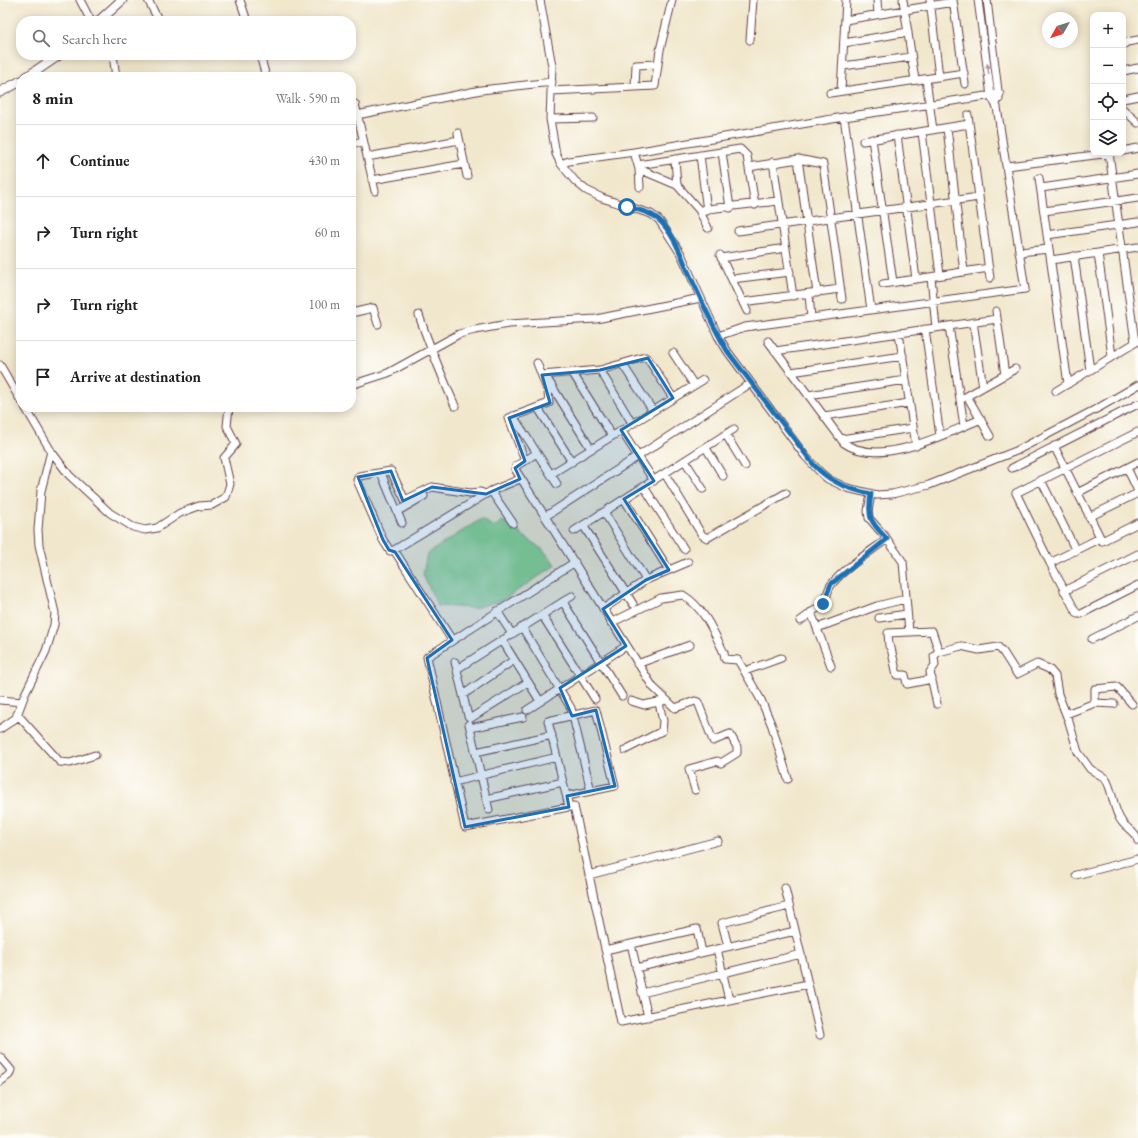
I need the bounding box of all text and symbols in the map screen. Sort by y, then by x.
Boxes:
north arrow [1042,12,1078,48]
map controls [1090,12,1126,156]
button: + [1090,12,1126,48]
search box [16,16,356,60]
icon: search [30,27,52,49]
text: Search here [62,29,127,48]
button: − [1090,48,1126,84]
one-way arrow [985,63,991,75]
button: locate [1090,84,1126,120]
text: 8 min [32,87,73,109]
text: Walk · 590 m [276,90,340,107]
button: layers [1090,120,1126,156]
icon: ahead [32,150,54,172]
text: Continue [70,151,130,170]
text: 430 m [309,152,340,169]
route start [618,198,636,216]
icon: right [32,222,54,244]
text: Turn right [70,223,138,242]
text: 60 m [315,224,340,241]
icon: right [32,294,54,316]
text: Turn right [70,295,138,314]
text: 100 m [309,296,340,313]
icon: arrive [32,366,54,388]
text: Arrive at destination [70,367,201,386]
route end [814,595,832,613]

